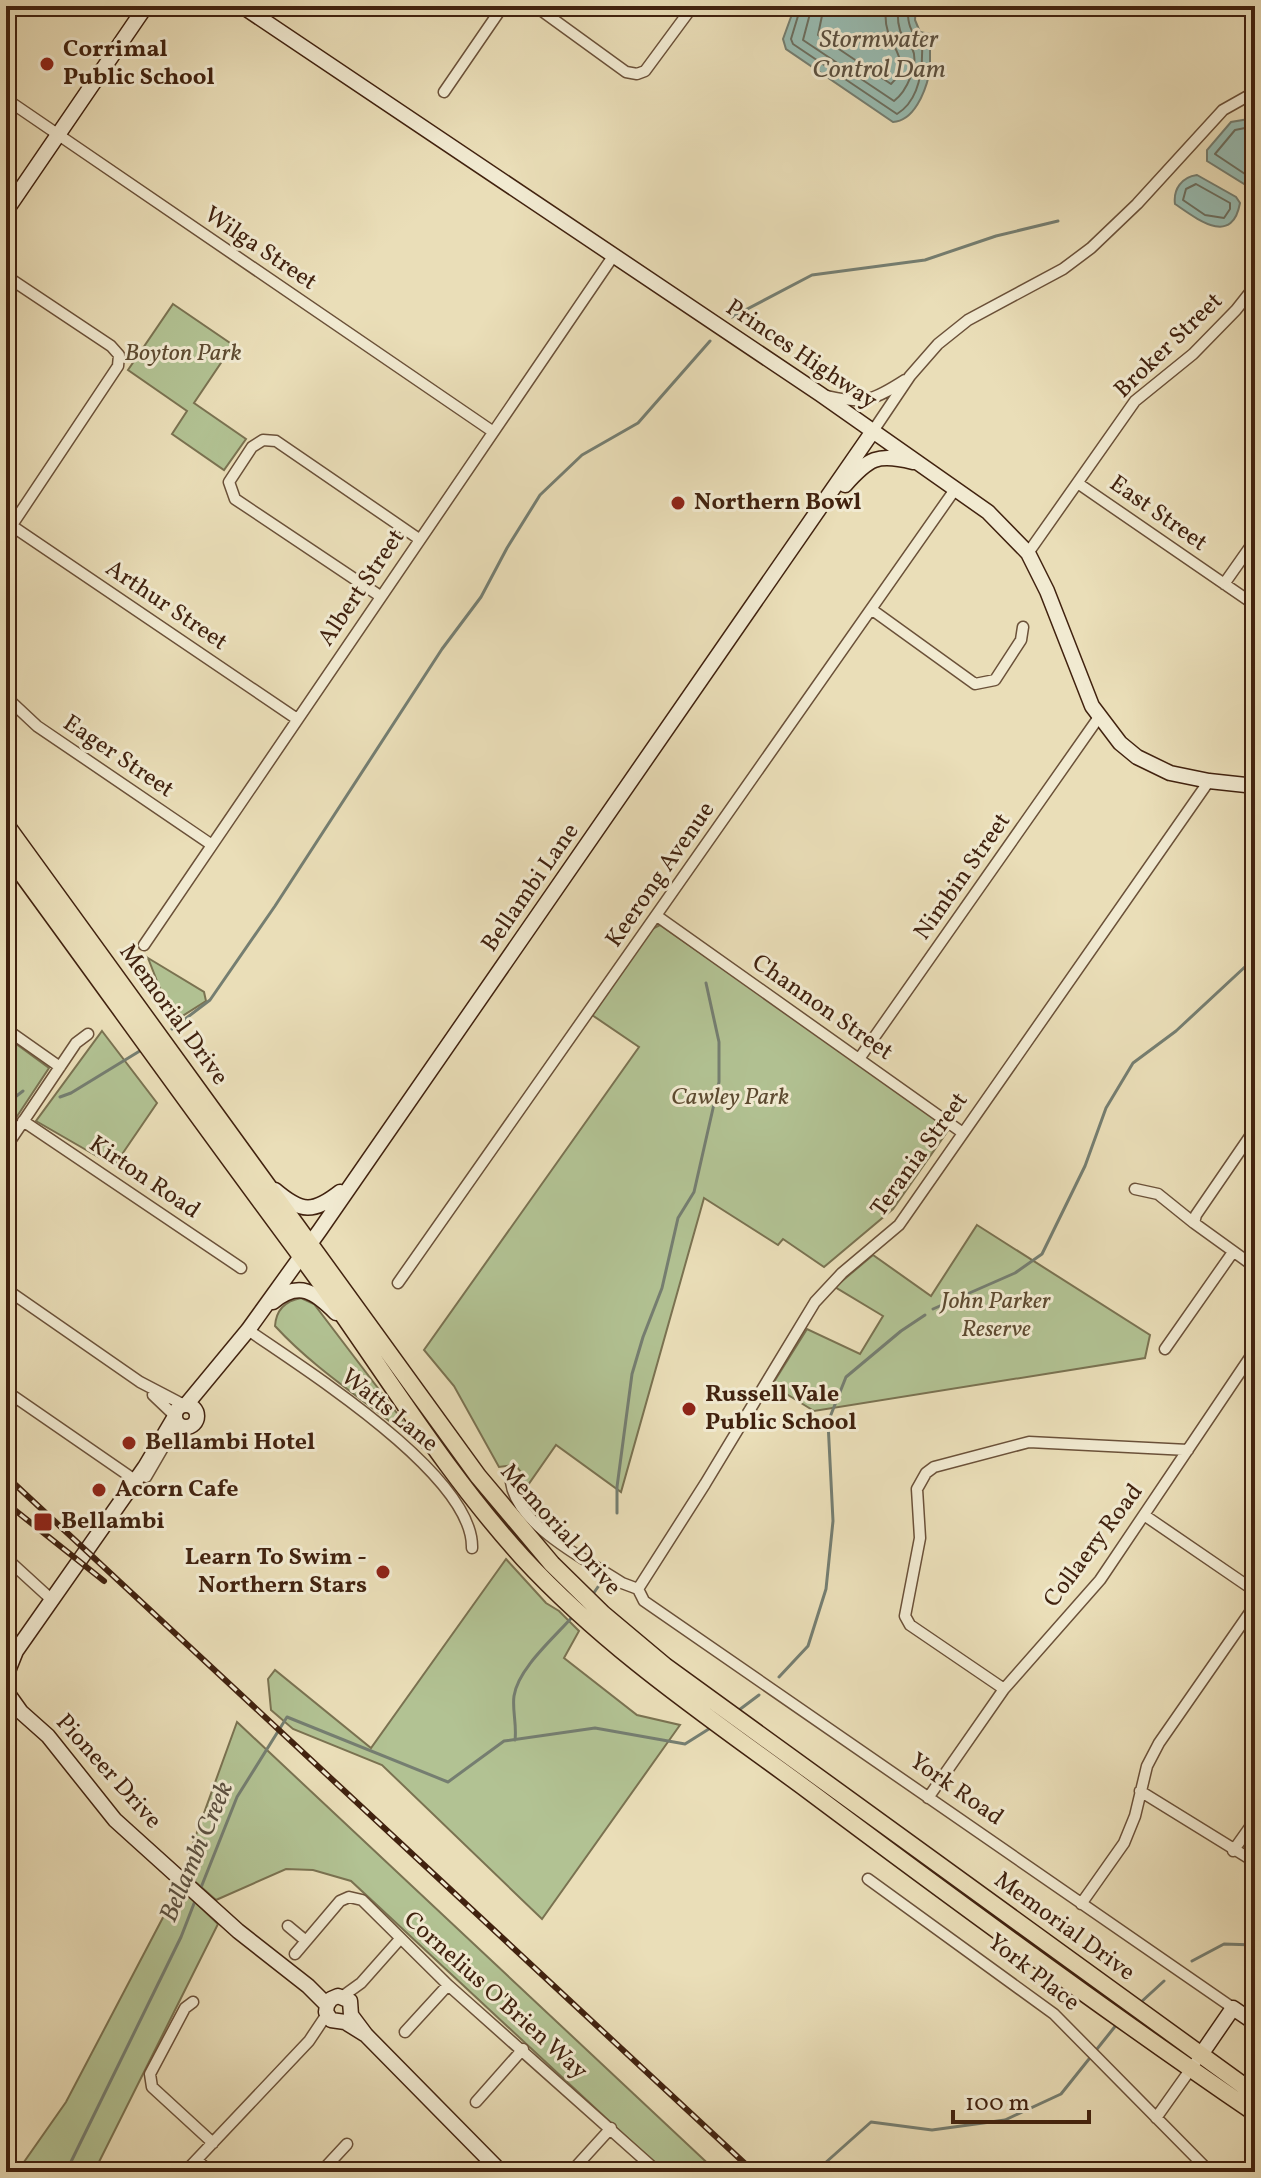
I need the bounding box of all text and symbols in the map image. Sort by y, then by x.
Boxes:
water label: Stormwater Control Dam [812,22,946,88]
place label: Corrimal Public School [63,33,215,95]
marker: Corrimal Public School [38,55,56,73]
street label: Wilga Street [197,199,323,299]
street label: Broker Street [1107,285,1231,407]
street label: Princes Highway [718,292,884,418]
park label: Boyton Park [124,337,242,371]
street label: East Street [1102,468,1214,560]
place label: Northern Bowl [694,486,861,520]
marker: Northern Bowl [669,494,687,512]
street label: Albert Street [310,523,414,653]
street label: Arthur Street [98,552,234,660]
street label: Eager Street [56,707,180,807]
street label: Keerong Avenue [598,795,724,955]
street label: Nimbin Street [906,806,1020,948]
street label: Bellambi Lane [474,817,588,959]
street label: Memorial Drive [110,937,236,1093]
street label: Channon Street [745,947,899,1069]
park label: Cawley Park [671,1081,789,1115]
street label: Terania Street [863,1086,977,1224]
street label: Kirton Road [82,1128,206,1228]
park label: John Parker Reserve [939,1285,1052,1347]
street label: Watts Lane [333,1361,445,1461]
place label: Russell Vale Public School [705,1378,857,1440]
marker: Russell Vale Public School [680,1400,698,1418]
place label: Bellambi Hotel [145,1426,315,1460]
marker: Bellambi Hotel [120,1434,138,1452]
street label: Memorial Drive [491,1457,629,1603]
place label: Acorn Cafe [115,1473,239,1507]
street label: Collaery Road [1036,1477,1152,1615]
marker: Acorn Cafe [90,1481,108,1499]
place label: Bellambi [61,1505,165,1539]
marker: Bellambi [32,1511,54,1533]
place label: Learn To Swim - Northern Stars [185,1541,367,1603]
marker: Learn To Swim - Northern Stars [374,1563,392,1581]
street label: Pioneer Drive [47,1707,169,1837]
street label: York Road [902,1745,1010,1835]
water label: Bellambi Creek [151,1776,243,1928]
street label: Memorial Drive [986,1864,1142,1990]
street label: Cornelius O'Brien Way [395,1904,595,2088]
street label: York Place [980,1926,1086,2020]
scale bar [953,2074,1089,2124]
text: 100 m [965,2087,1030,2121]

